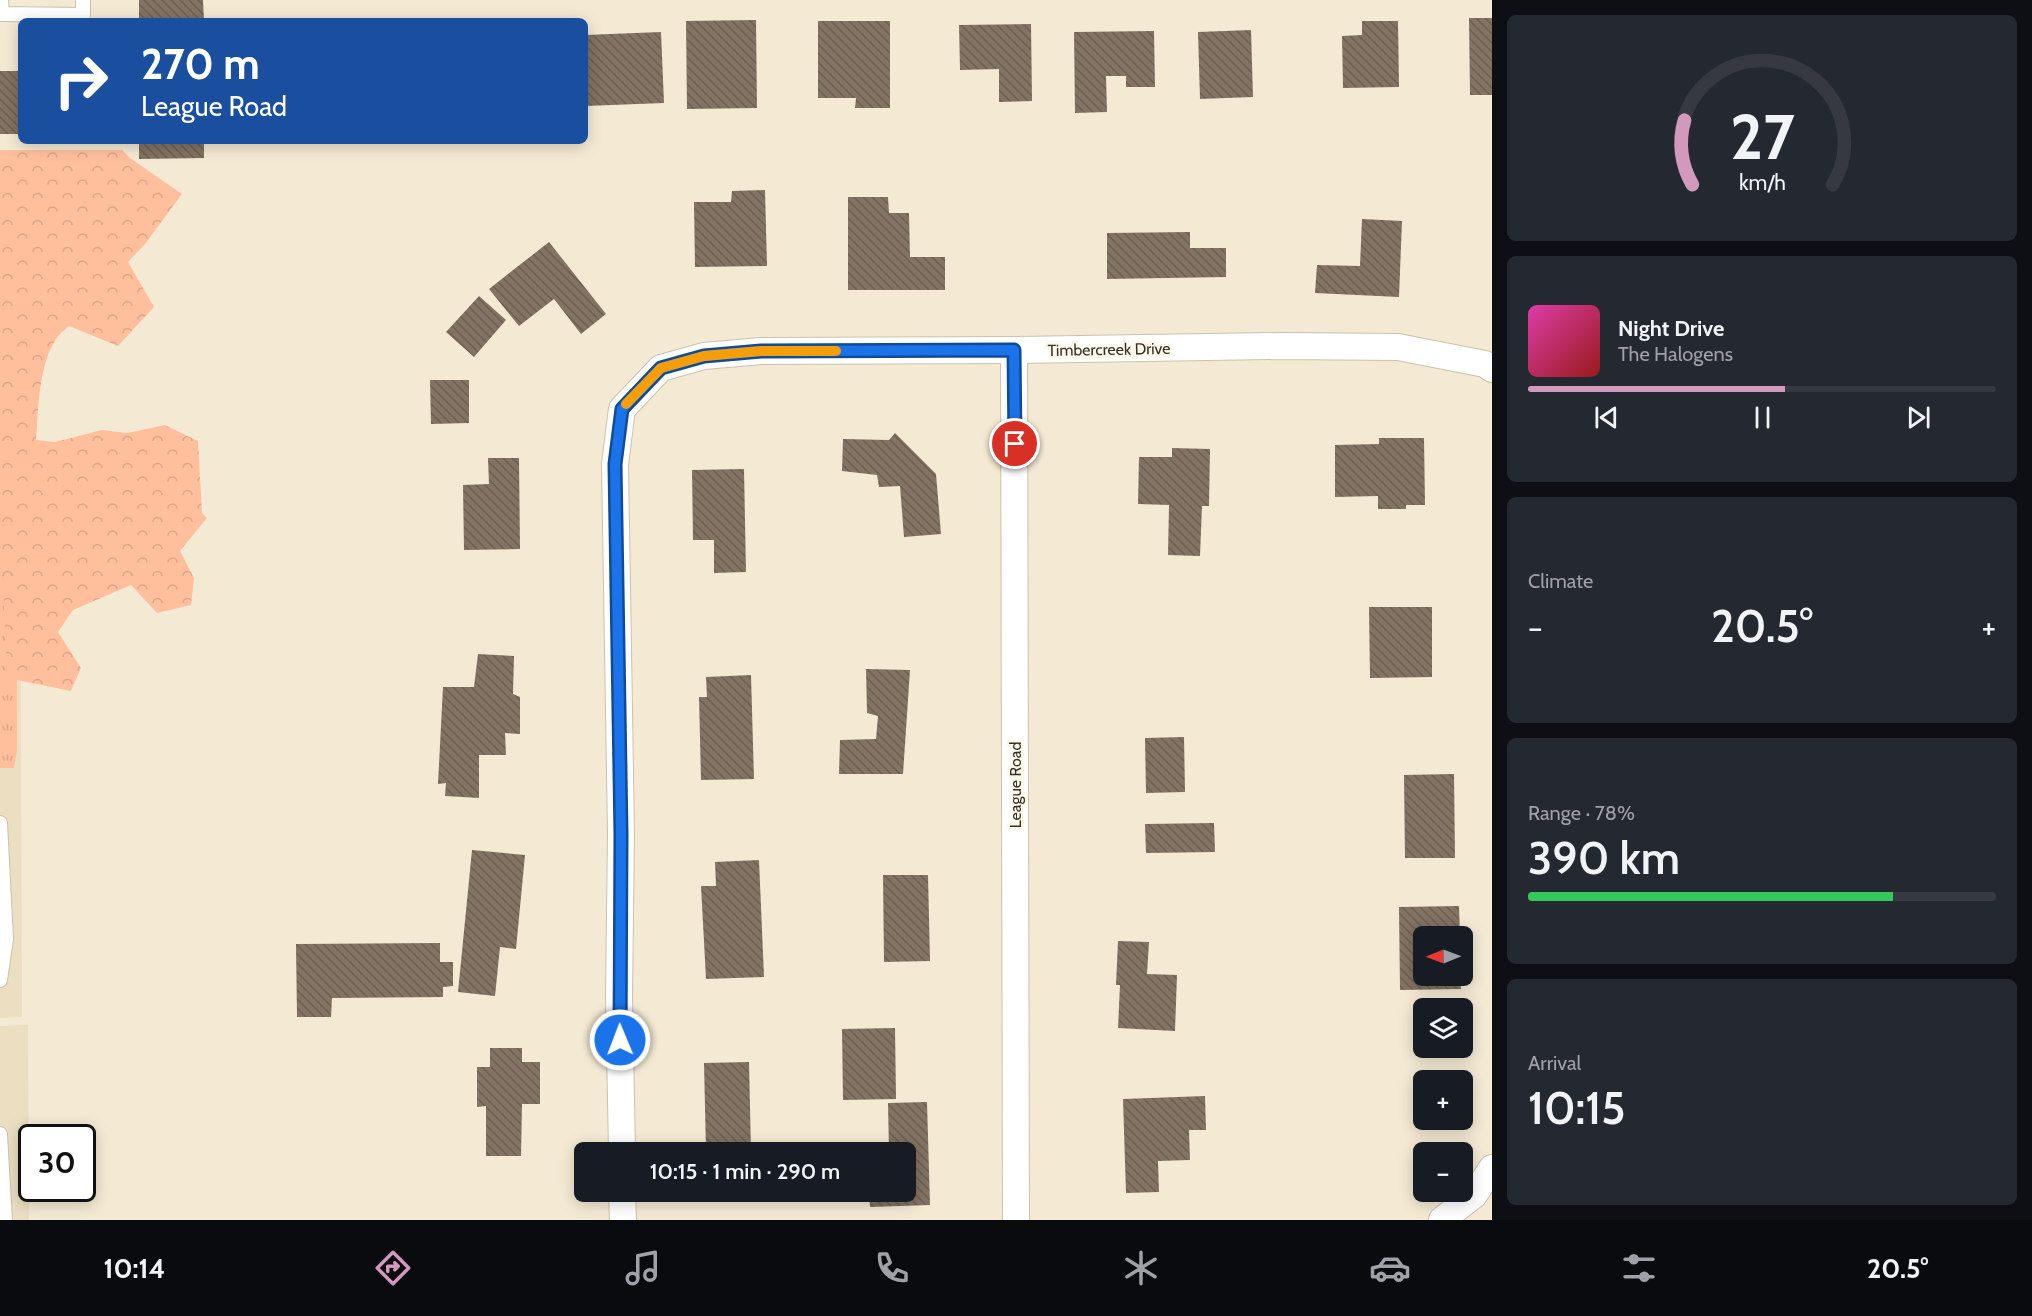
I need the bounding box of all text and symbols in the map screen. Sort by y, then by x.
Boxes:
text: 270 m [141,38,260,90]
icon: right [42,42,120,120]
text: League Road [141,90,287,123]
text: 27 [1730,99,1795,175]
text: km/h [1739,169,1785,195]
text: Night Drive [1618,315,1724,342]
street label: Timbercreek Drive [1047,339,1171,360]
text: The Halogens [1618,342,1733,366]
icon: previous [1590,401,1623,434]
icon: pause [1746,401,1779,434]
icon: next [1902,401,1935,434]
pin [989,418,1040,469]
icon: arrive [998,427,1031,460]
text: Climate [1528,569,1593,593]
text: 20.5° [1711,599,1813,653]
text: − [1528,607,1543,647]
text: + [1981,607,1996,647]
street label: League Road [1006,742,1025,828]
text: Range · 78% [1528,801,1635,825]
text: 390 km [1528,831,1680,885]
north arrow [1413,926,1473,986]
map controls [1413,926,1473,1202]
button: layers [1413,998,1473,1058]
position arrow [588,1008,652,1072]
text: Arrival [1528,1051,1581,1075]
button: + [1413,1070,1473,1130]
text: 10:15 [1528,1081,1625,1135]
speed limit sign: 30 [18,1124,96,1202]
button: − [1413,1142,1473,1202]
text: 10:15 · 1 min · 290 m [650,1158,840,1185]
icon: directions [372,1247,414,1289]
icon: music [622,1247,664,1289]
icon: phone [871,1247,913,1289]
icon: climate [1120,1247,1162,1289]
icon: car [1369,1247,1411,1289]
icon: filters [1618,1247,1660,1289]
text: 10:14 [104,1252,165,1285]
text: 20.5° [1867,1252,1928,1285]

